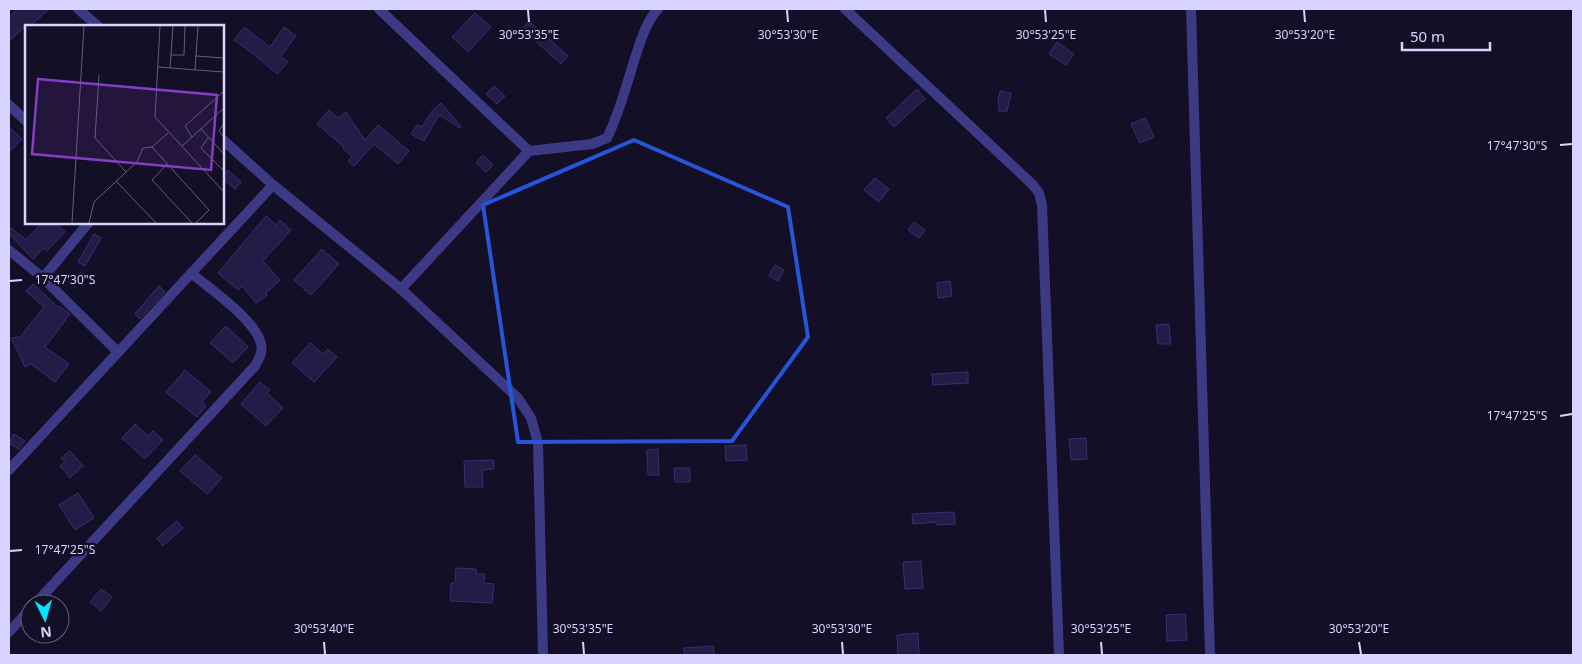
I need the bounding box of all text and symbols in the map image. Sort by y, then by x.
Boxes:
scale bar [1402,20,1490,52]
inset map [25,25,224,224]
text: 30°53'35"E [499,26,559,43]
text: 30°53'30"E [758,26,818,43]
text: 30°53'25"E [1016,26,1076,43]
text: 30°53'20"E [1275,26,1335,43]
text: 50 m [1410,26,1445,46]
text: 17°47'30"S [1487,137,1548,154]
text: 17°47'30"S [35,271,96,288]
text: 17°47'25"S [1487,407,1548,424]
text: 17°47'25"S [35,541,96,558]
north arrow [20,594,70,644]
text: 30°53'40"E [294,620,354,637]
text: 30°53'35"E [553,620,613,637]
text: 30°53'30"E [812,620,872,637]
text: 30°53'25"E [1071,620,1131,637]
text: 30°53'20"E [1329,620,1389,637]
text: N [40,622,53,642]

